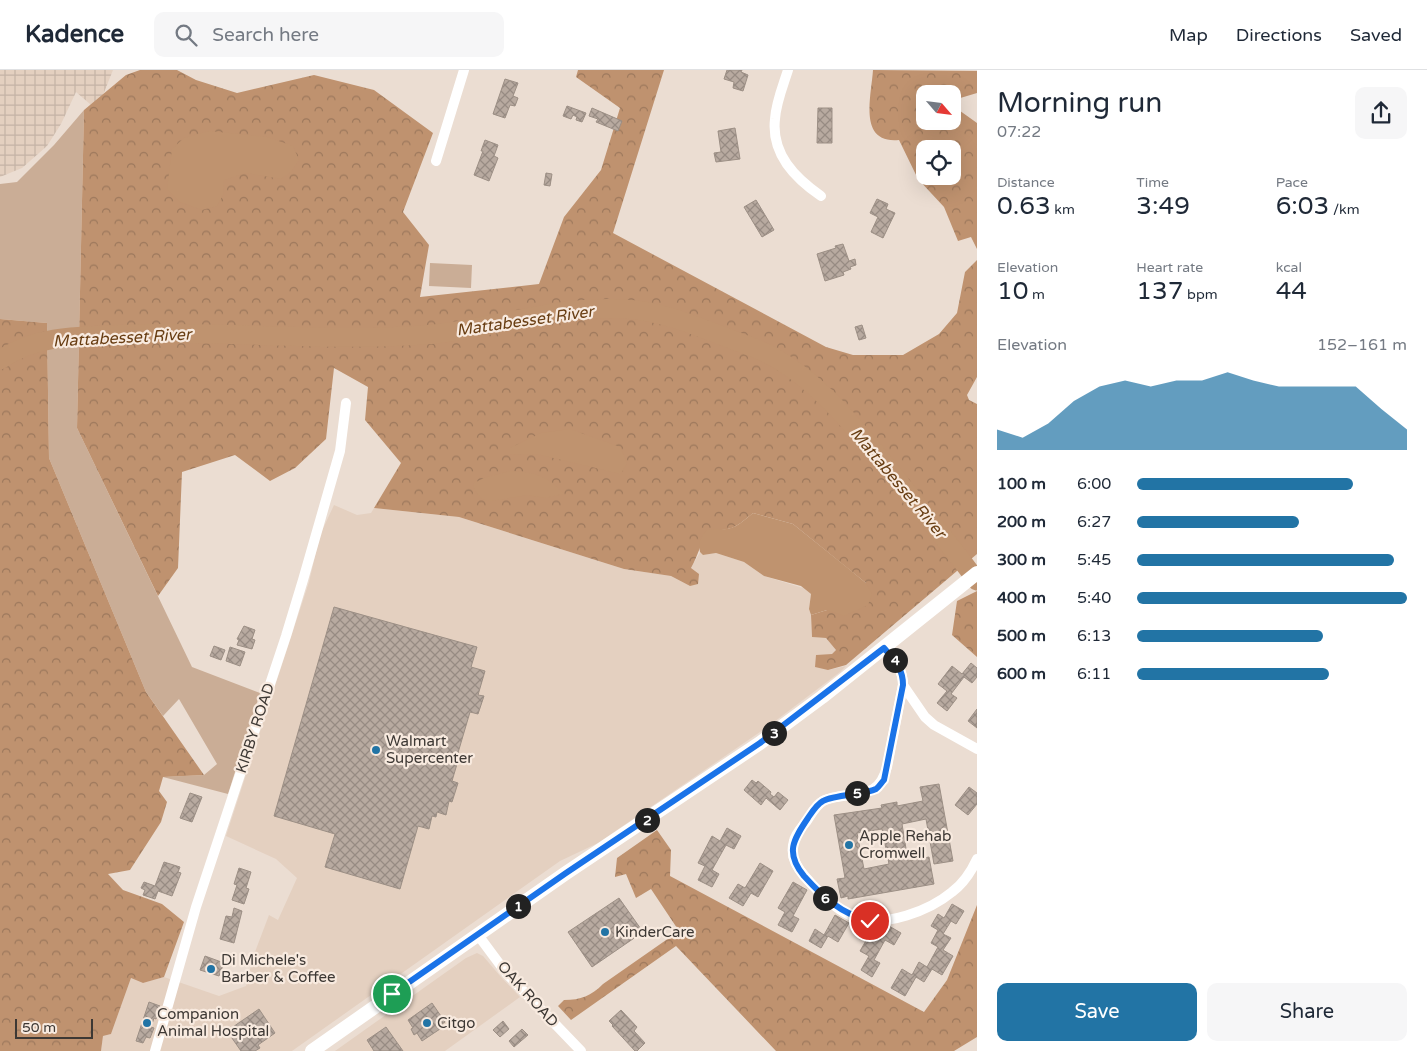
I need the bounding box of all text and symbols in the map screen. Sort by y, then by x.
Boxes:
search box [154,12,504,57]
text: Kadence [25,20,124,49]
icon: search [172,21,200,49]
text: Search here [212,24,319,46]
text: Map [1169,24,1208,46]
text: Directions [1236,24,1322,46]
text: Saved [1350,24,1402,46]
north arrow [916,85,961,130]
map controls [916,85,961,185]
text: Morning run [997,86,1162,120]
button: share [1355,87,1407,139]
text: 07:22 [997,122,1041,142]
button: locate [916,140,961,185]
text: Distance [997,174,1055,191]
text: Time [1136,174,1169,191]
text: Pace [1276,174,1308,191]
text: 0.63 [997,191,1051,221]
text: 3:49 [1136,191,1190,221]
text: 6:03 [1276,191,1329,221]
text: km [1051,201,1075,218]
text: /km [1329,201,1360,218]
text: Elevation [997,259,1058,276]
text: Heart rate [1136,259,1203,276]
text: kcal [1276,259,1302,276]
text: 10 [997,276,1028,306]
text: 137 [1136,276,1183,306]
text: 44 [1276,276,1307,306]
text: m [1028,286,1045,303]
text: bpm [1183,286,1218,303]
water label: Mattabesset River [455,301,597,341]
water label: Mattabesset River [52,324,193,352]
text: Elevation [997,335,1067,355]
text: 152–161 m [1317,335,1407,355]
water label: Mattabesset River [846,424,951,544]
text: 100 m [997,474,1046,494]
text: 6:00 [1077,474,1111,494]
text: 200 m [997,512,1046,532]
text: 6:27 [1077,512,1111,532]
text: 300 m [997,550,1046,570]
text: 5:45 [1077,550,1111,570]
text: 400 m [997,588,1046,608]
text: 5:40 [1077,588,1111,608]
text: 500 m [997,626,1046,646]
text: 6:13 [1077,626,1111,646]
pin: 4 [882,648,908,672]
text: 4 [891,652,900,669]
text: 600 m [997,664,1046,684]
text: 6:11 [1077,664,1111,684]
street label: KIRBY ROAD [232,681,278,775]
pin: 3 [762,720,786,746]
text: 3 [770,725,779,742]
place label: Walmart Supercenter [386,732,473,767]
marker: Walmart Supercenter [370,744,382,756]
pin: 5 [844,780,870,806]
text: 5 [853,785,862,802]
pin: 2 [634,808,660,832]
text: 2 [643,812,652,829]
place label: Apple Rehab Cromwell [859,827,951,862]
marker: Apple Rehab Cromwell [843,839,855,851]
pin: 6 [812,886,838,910]
text: 6 [821,890,830,907]
pin: 1 [506,894,530,918]
text: 1 [514,898,523,915]
pin [849,900,891,942]
icon: check [856,907,884,935]
place label: KinderCare [615,923,695,941]
marker: KinderCare [599,926,611,938]
place label: Di Michele's Barber & Coffee [221,951,335,986]
street label: OAK ROAD [494,957,562,1031]
marker: Di Michele's Barber & Coffee [205,963,217,975]
pin [371,973,413,1015]
icon: arrive [378,980,406,1008]
button: Save [997,983,1197,1041]
button: Share [1207,983,1407,1041]
place label: Companion Animal Hospital [157,1005,269,1040]
place label: Citgo [437,1014,475,1032]
scale bar [15,1016,92,1039]
marker: Companion Animal Hospital [141,1017,153,1029]
marker: Citgo [421,1017,433,1029]
text: 50 m [22,1019,56,1036]

